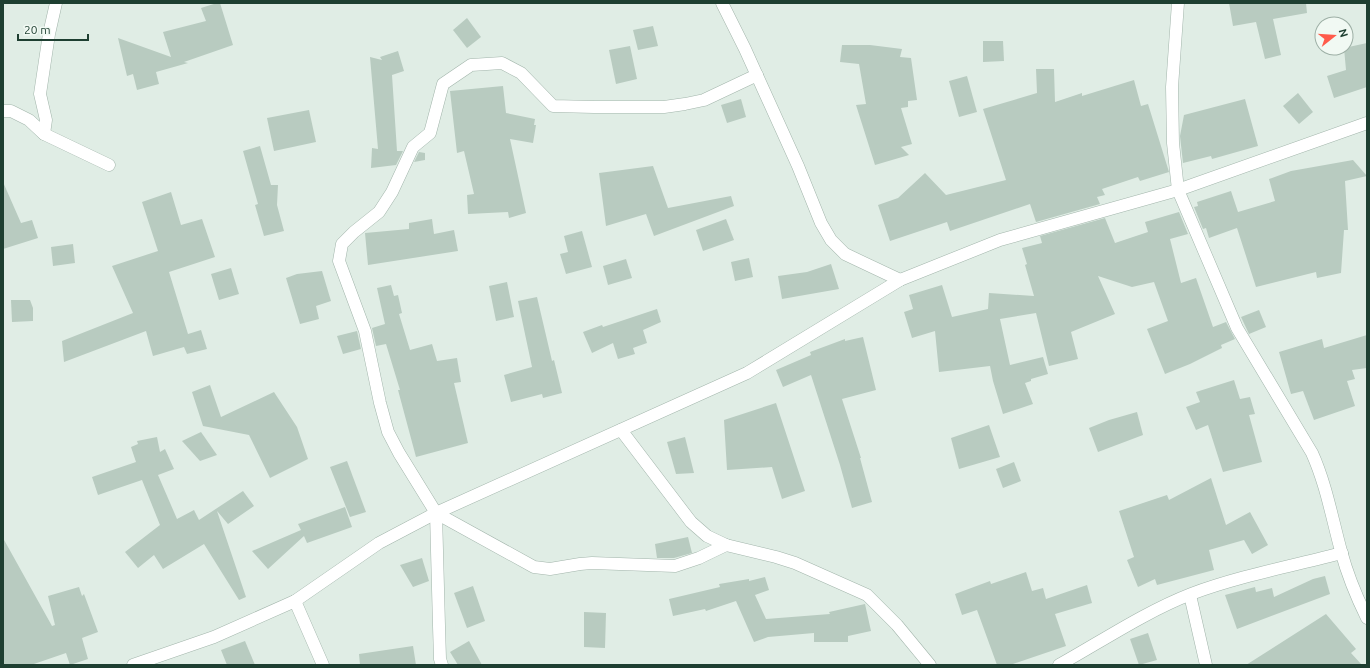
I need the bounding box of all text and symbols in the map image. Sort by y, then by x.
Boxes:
scale bar [18,16,88,42]
north arrow [1314,16,1354,56]
text: 20 m [24,23,51,36]
text: N [1337,27,1351,39]

